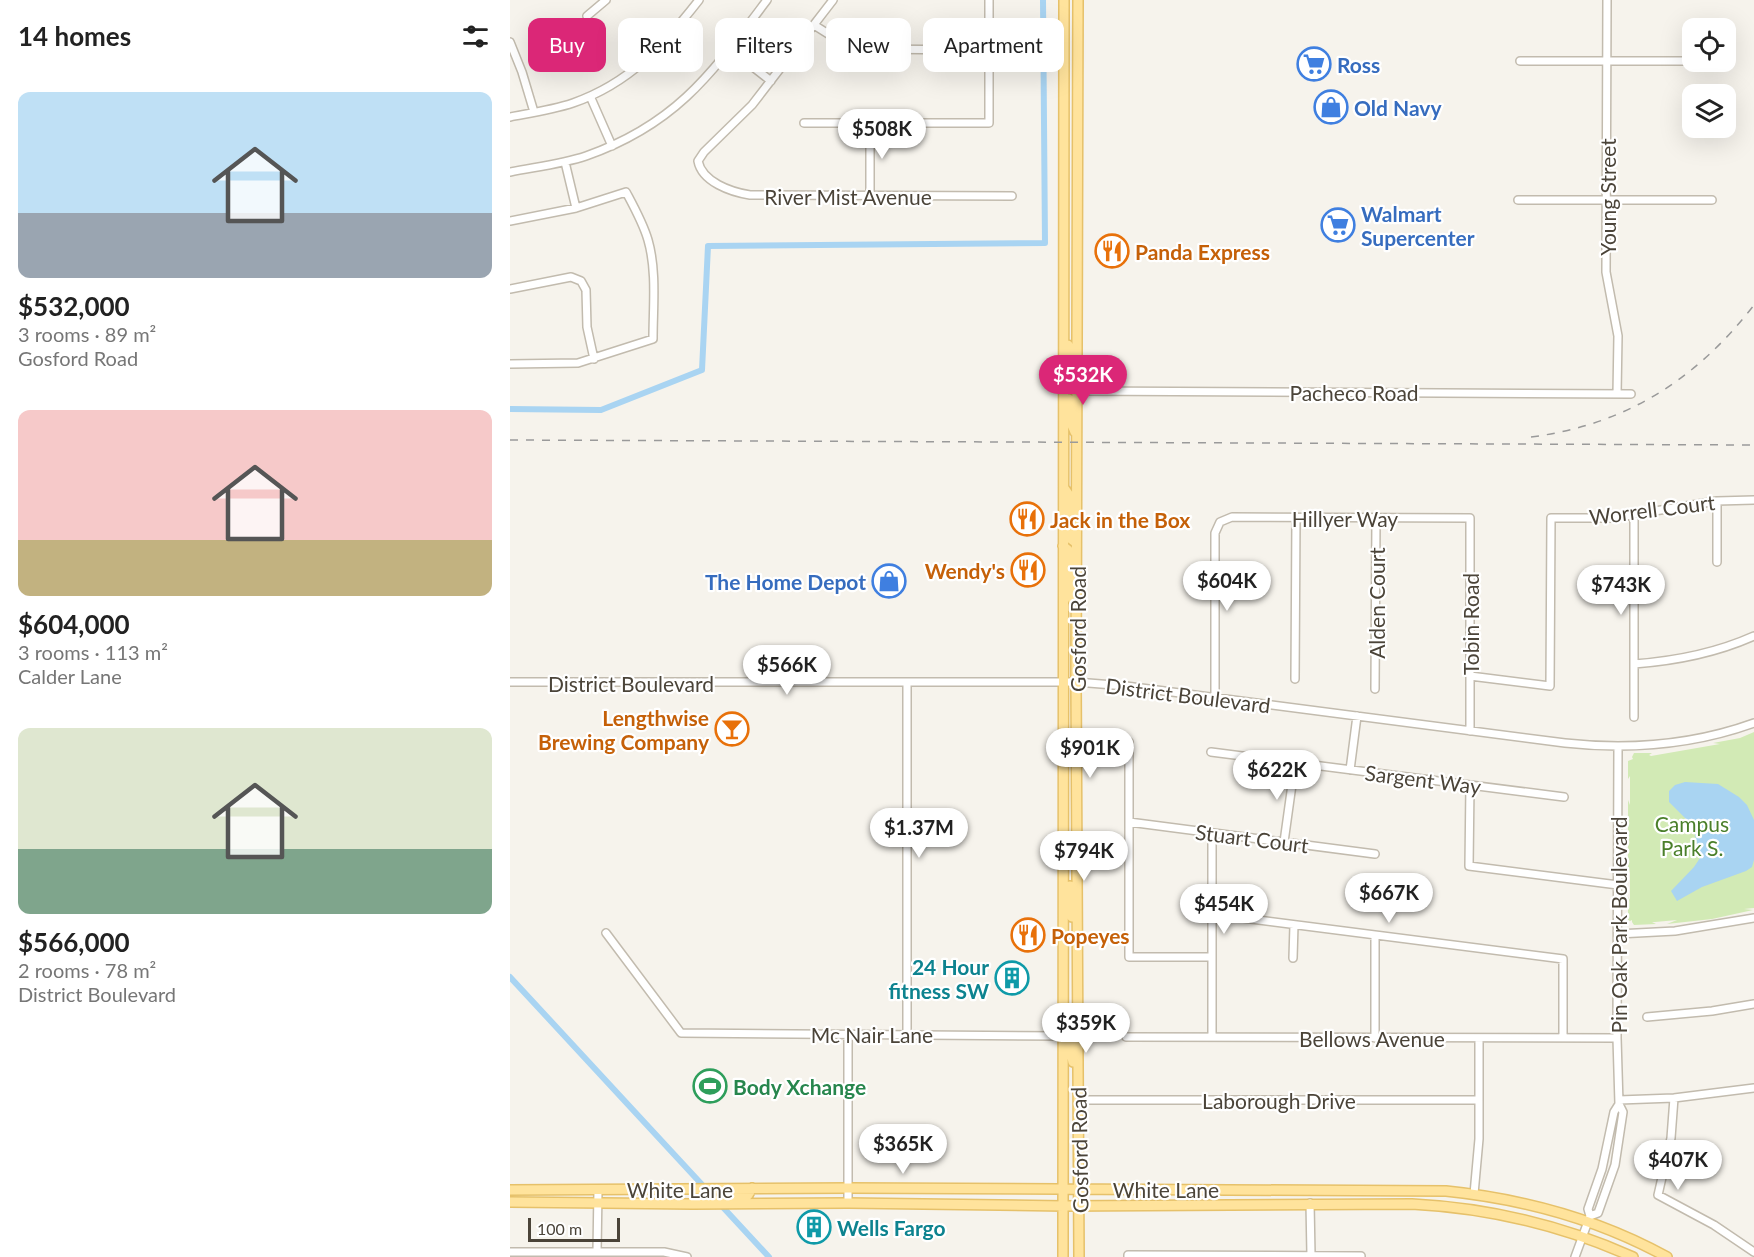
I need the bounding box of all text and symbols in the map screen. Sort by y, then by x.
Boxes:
chip: Buy [528,18,606,72]
chip: Rent [618,18,703,72]
chip: Filters [715,18,814,72]
chip: New [826,18,911,72]
chip: Apartment [923,18,1064,72]
map controls [1682,18,1736,138]
button: locate [1682,18,1736,72]
text: 14 homes [18,20,131,52]
icon: filters [459,20,492,53]
supermarket icon: Ross [1296,46,1332,82]
place label: Ross [1337,52,1380,77]
button: layers [1682,84,1736,138]
shop icon: Old Navy [1313,89,1349,125]
place label: Old Navy [1354,95,1442,120]
pin: $508K [840,109,924,160]
text: $508K [852,116,912,140]
icon: home [201,131,309,239]
street label: Young Street [1595,138,1620,256]
street label: River Mist Avenue [764,184,932,209]
place label: Walmart Supercenter [1361,201,1475,250]
supermarket icon: Walmart Supercenter [1320,207,1356,243]
restaurant icon: Panda Express [1094,233,1130,269]
place label: Panda Express [1135,239,1270,264]
text: $532,000 [18,290,130,322]
text: 3 rooms · 89 m² [18,322,156,346]
text: Gosford Road [18,346,138,370]
pin: $532K [1041,355,1125,406]
text: $532K [1053,362,1113,386]
street label: Pacheco Road [1289,380,1419,405]
icon: home [201,449,309,557]
street label: Worrell Court [1588,489,1717,529]
restaurant icon: Jack in the Box [1009,501,1045,537]
street label: Hillyer Way [1292,506,1398,531]
place label: Jack in the Box [1050,507,1190,532]
street label: Alden Court [1364,547,1389,659]
restaurant icon: Wendy's [1010,552,1046,588]
place label: Wendy's [925,558,1005,583]
pin: $604K [1185,561,1269,612]
shop icon: The Home Depot [871,563,907,599]
pin: $743K [1579,565,1663,616]
street label: Gosford Road [1065,566,1090,692]
text: $604K [1197,568,1257,592]
place label: The Home Depot [705,569,866,594]
text: $743K [1591,572,1651,596]
street label: Tobin Road [1458,573,1483,675]
text: $604,000 [18,608,130,640]
text: 3 rooms · 113 m² [18,640,168,664]
pin: $566K [745,645,829,696]
text: $566K [757,652,817,676]
text: Calder Lane [18,664,122,688]
street label: District Boulevard [548,671,714,696]
street label: District Boulevard [1104,672,1272,718]
place label: Lengthwise Brewing Company [538,705,710,754]
bar icon: Lengthwise Brewing Company [714,711,750,747]
pin: $901K [1048,728,1132,779]
text: $901K [1060,735,1120,759]
pin: $622K [1235,750,1319,801]
text: $622K [1247,757,1307,781]
street label: Sargent Way [1364,759,1483,799]
icon: home [201,767,309,875]
pin: $1.37M [870,808,968,859]
park label: Campus Park S. [1655,811,1729,860]
text: $1.37M [884,815,954,839]
street label: Pin Oak Park Boulevard [1606,817,1631,1033]
street label: Stuart Court [1194,819,1310,857]
pin: $794K [1042,831,1126,882]
text: $794K [1054,838,1114,862]
pin: $667K [1347,873,1431,924]
text: $667K [1359,880,1419,904]
pin: $454K [1182,884,1266,935]
text: $454K [1194,891,1254,915]
restaurant icon: Popeyes [1010,917,1046,953]
place label: Popeyes [1051,923,1130,948]
text: $566,000 [18,926,130,958]
place label: 24 Hour fitness SW [888,954,989,1003]
text: 2 rooms · 78 m² [18,958,156,982]
building icon: 24 Hour fitness SW [994,960,1030,996]
text: District Boulevard [18,982,176,1006]
pin: $359K [1044,1003,1128,1054]
text: $359K [1056,1010,1116,1034]
street label: Mc Nair Lane [811,1022,933,1047]
street label: Bellows Avenue [1299,1026,1445,1051]
sports icon: Body Xchange [692,1068,728,1104]
place label: Body Xchange [733,1074,866,1099]
street label: Gosford Road [1065,1087,1093,1213]
street label: Laborough Drive [1202,1088,1356,1113]
pin: $365K [861,1124,945,1175]
text: $365K [873,1131,933,1155]
pin: $407K [1636,1140,1720,1191]
text: $407K [1648,1147,1708,1171]
street label: White Lane [627,1177,733,1202]
street label: White Lane [1113,1177,1219,1202]
building icon: Wells Fargo [796,1209,832,1245]
scale bar [528,1215,620,1242]
place label: Wells Fargo [837,1215,946,1240]
text: 100 m [537,1219,582,1238]

